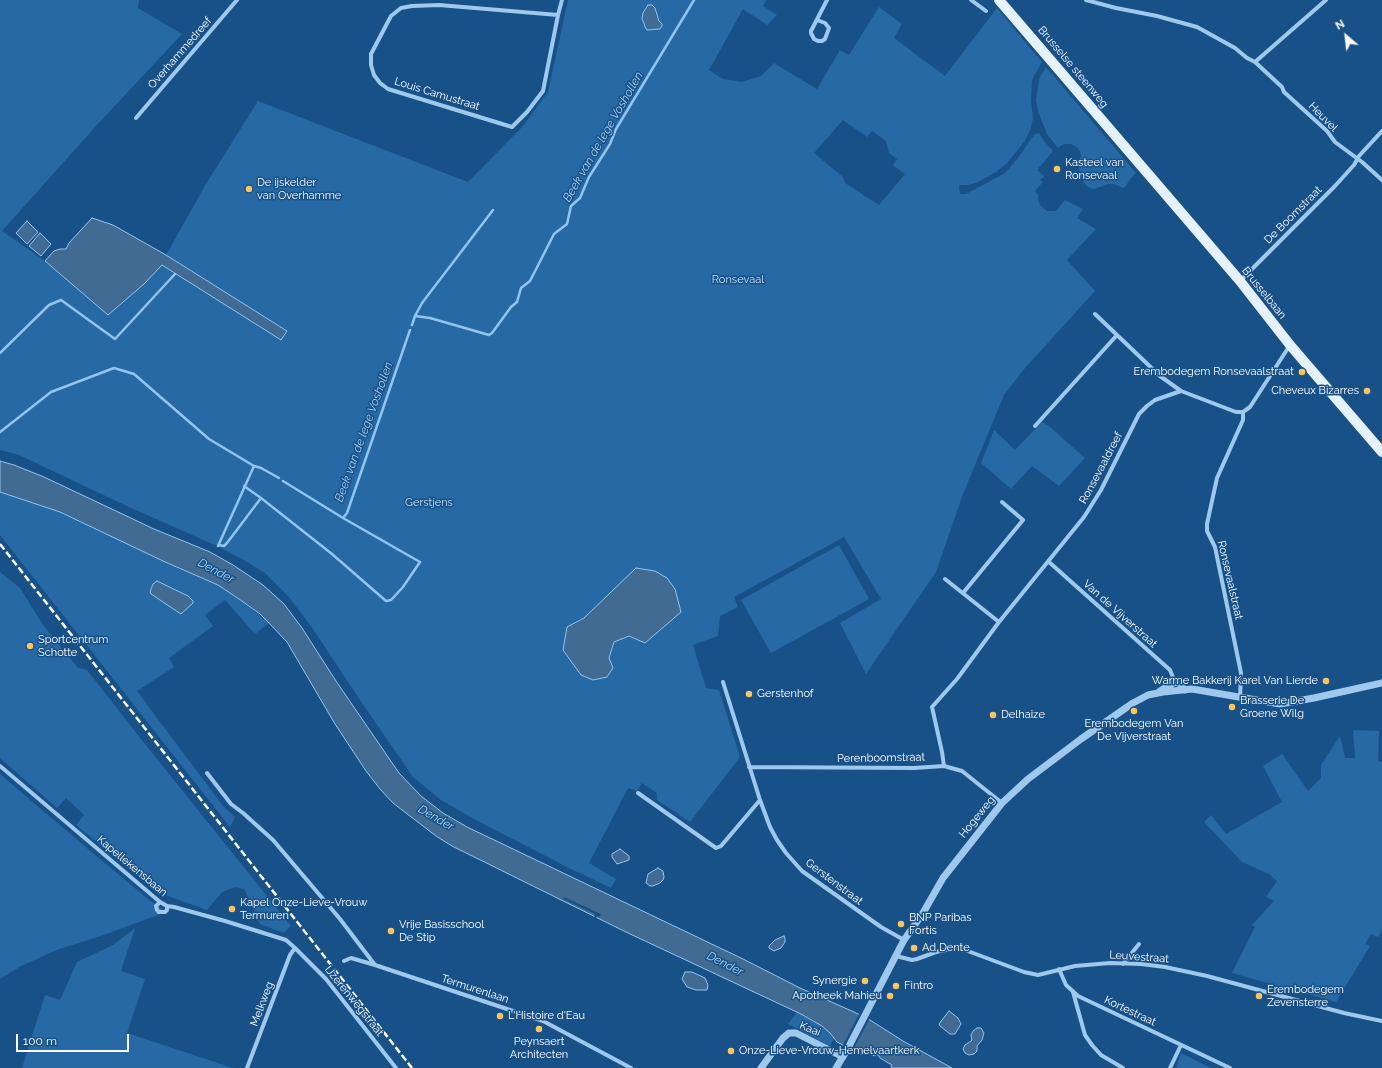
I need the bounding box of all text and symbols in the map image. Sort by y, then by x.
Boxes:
street label: Overhammedreef [145,15,215,91]
north arrow [1326,16,1366,56]
text: N [1333,17,1347,33]
street label: Brusselse steenweg [1035,24,1111,110]
water label: Beek van de lege Voshollen [560,69,646,205]
street label: Louis Camustraat [393,75,481,113]
street label: Heuvel [1306,100,1340,134]
place label: Kasteel van Ronsevaal [1065,156,1124,182]
marker: Kasteel van Ronsevaal [1052,164,1062,174]
place label: De ijskelder van Overhamme [257,176,341,202]
street label: De Boomstraat [1261,183,1325,247]
marker: De ijskelder van Overhamme [244,184,254,194]
street label: Brusselbaan [1239,264,1289,322]
park label: Ronsevaal [712,273,764,287]
water label: Beek van de lege Voshollen [332,360,396,504]
place label: Erembodegem Ronsevaalstraat [1134,365,1294,379]
marker: Erembodegem Ronsevaalstraat [1297,367,1307,377]
place label: Cheveux Bizarres [1271,384,1359,398]
marker: Cheveux Bizarres [1362,386,1372,396]
street label: Ronsevaaldreef [1077,430,1125,506]
park label: Gerstjens [405,496,453,510]
street label: Ronsevaalstraat [1214,539,1246,621]
water label: Dender [195,555,237,587]
street label: Van de Vijverstraat [1080,577,1160,651]
place label: Sportcentrum Schotte [38,633,108,659]
marker: Sportcentrum Schotte [25,641,35,651]
place label: Warme Bakkerij Karel Van Lierde [1152,674,1318,688]
marker: Warme Bakkerij Karel Van Lierde [1321,676,1331,686]
place label: Gerstenhof [757,687,813,701]
marker: Gerstenhof [744,689,754,699]
place label: Brasserie De Groene Wilg [1240,694,1304,720]
marker: Brasserie De Groene Wilg [1227,702,1237,712]
marker: Erembodegem Van De Vijverstraat [1129,706,1139,716]
place label: Delhaize [1001,708,1045,722]
marker: Delhaize [988,710,998,720]
place label: Erembodegem Van De Vijverstraat [1085,717,1183,743]
street label: Perenboomstraat [837,751,925,765]
street label: Hogeweg [956,794,998,840]
water label: Dender [415,802,457,834]
street label: Kapellekensbaan [94,833,170,899]
street label: Gerstenstraat [803,856,865,908]
place label: Kapel Onze-Lieve-Vrouw Termuren [240,896,367,922]
marker: Kapel Onze-Lieve-Vrouw Termuren [227,904,237,914]
place label: BNP Paribas Fortis [909,911,972,937]
place label: Vrije Basisschool De Stip [399,918,484,944]
marker: BNP Paribas Fortis [896,919,906,929]
marker: Vrije Basisschool De Stip [386,926,396,936]
place label: Ad Dente [922,941,970,955]
marker: Ad Dente [909,943,919,953]
street label: Leuvestraat [1109,948,1169,966]
water label: Dender [704,949,746,979]
street label: IJzerenwegstraat [322,963,386,1039]
street label: Termurenlaan [439,972,511,1006]
place label: Synergie [812,974,857,988]
marker: Synergie [860,976,870,986]
place label: Fintro [904,979,933,993]
street label: Melkweg [247,980,277,1028]
marker: Fintro [891,981,901,991]
place label: Erembodegem Zevensterre [1267,983,1344,1009]
place label: Apotheek Mahieu [792,989,882,1003]
marker: Apotheek Mahieu [885,991,895,1001]
marker: Erembodegem Zevensterre [1254,991,1264,1001]
street label: Kortestraat [1102,993,1158,1029]
place label: L'Histoire d'Eau [508,1009,585,1023]
marker: L'Histoire d'Eau [495,1011,505,1021]
street label: Kaai [798,1019,822,1039]
marker: Peynsaert Architecten [534,1024,544,1034]
scale bar [18,1026,131,1052]
text: 100 m [23,1034,57,1048]
place label: Peynsaert Architecten [510,1035,568,1061]
place label: Onze-Lieve-Vrouw-Hemelvaartkerk [739,1044,920,1058]
marker: Onze-Lieve-Vrouw-Hemelvaartkerk [726,1046,736,1056]

